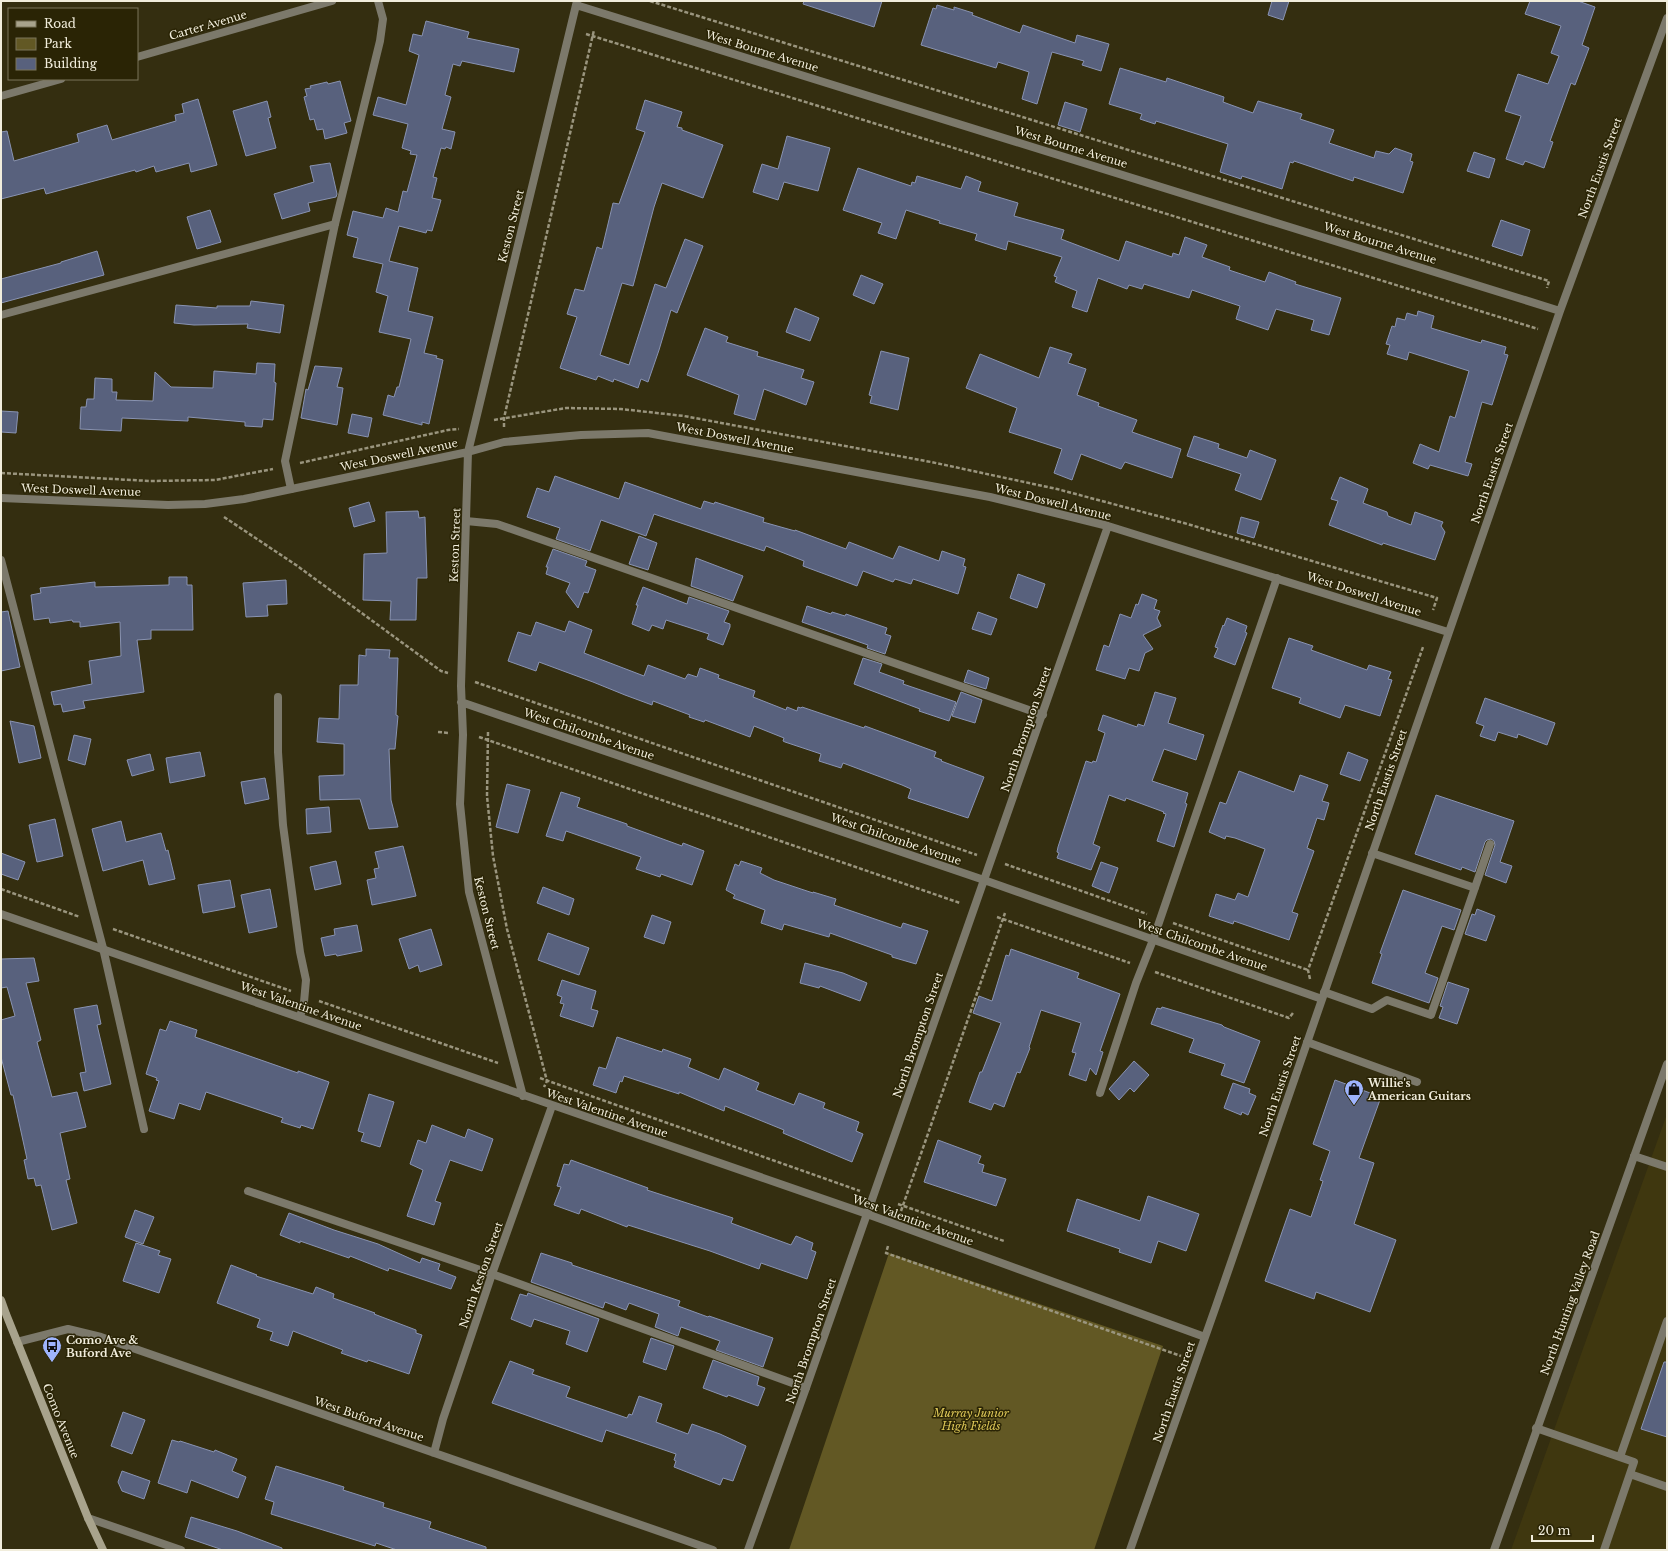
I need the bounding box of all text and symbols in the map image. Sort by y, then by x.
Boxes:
street label: Carter Avenue [168,7,248,43]
legend [8,8,138,80]
text: Road [44,16,76,31]
street label: West Bourne Avenue [703,27,820,75]
text: Park [44,36,72,51]
text: Building [44,56,98,71]
street label: North Eustis Street [1575,115,1625,220]
street label: West Bourne Avenue [1012,123,1129,171]
street label: Keston Street [495,187,527,264]
street label: West Bourne Avenue [1321,219,1438,267]
street label: West Doswell Avenue [674,420,795,456]
street label: North Eustis Street [1468,420,1516,526]
street label: West Doswell Avenue [338,436,459,475]
street label: West Doswell Avenue [992,480,1113,523]
street label: West Doswell Avenue [20,481,141,499]
street label: Keston Street [447,507,463,583]
street label: West Doswell Avenue [1304,569,1423,619]
street label: North Brompton Street [998,663,1054,794]
street label: West Chilcombe Avenue [521,705,656,763]
street label: North Eustis Street [1362,727,1410,833]
street label: West Chilcombe Avenue [828,810,963,868]
street label: Keston Street [471,875,503,952]
street label: West Chilcombe Avenue [1134,916,1269,974]
street label: North Brompton Street [890,969,946,1100]
street label: West Valentine Avenue [237,978,364,1033]
street label: North Eustis Street [1256,1033,1304,1139]
place label: Willie's American Guitars [1367,1076,1471,1103]
shop icon: Willie's American Guitars [1343,1078,1365,1106]
street label: West Valentine Avenue [543,1085,670,1140]
street label: West Valentine Avenue [850,1191,975,1248]
street label: North Keston Street [456,1219,506,1330]
street label: North Hunting Valley Road [1537,1228,1603,1377]
street label: North Brompton Street [783,1275,839,1406]
place label: Como Ave & Buford Ave [66,1333,139,1360]
bus stop icon: Como Ave & Buford Ave [41,1335,63,1363]
street label: North Eustis Street [1150,1339,1198,1445]
street label: Como Avenue [40,1381,82,1461]
street label: West Buford Avenue [311,1393,426,1444]
park label: Murray Junior High Fields [932,1406,1010,1433]
scale bar [1532,1517,1593,1543]
text: 20 m [1538,1523,1570,1538]

